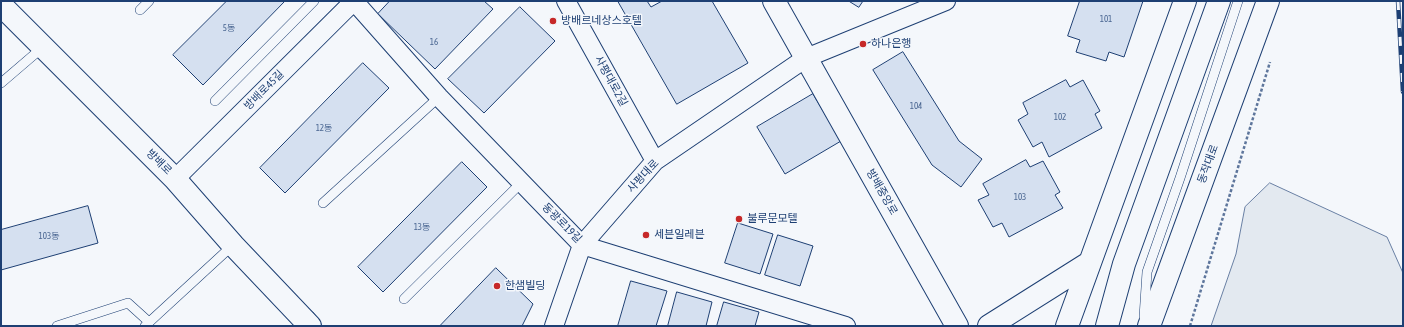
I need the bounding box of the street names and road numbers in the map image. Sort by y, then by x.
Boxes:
street label: 사평대로2길 [592,53,630,109]
street label: 방배로45길 [241,67,287,113]
street label: 동작대로 [1195,143,1221,185]
street label: 방배로 [144,147,174,177]
street label: 사평대로 [624,157,662,195]
street label: 방배중앙로 [864,167,900,217]
street label: 동광로19길 [539,200,585,246]

